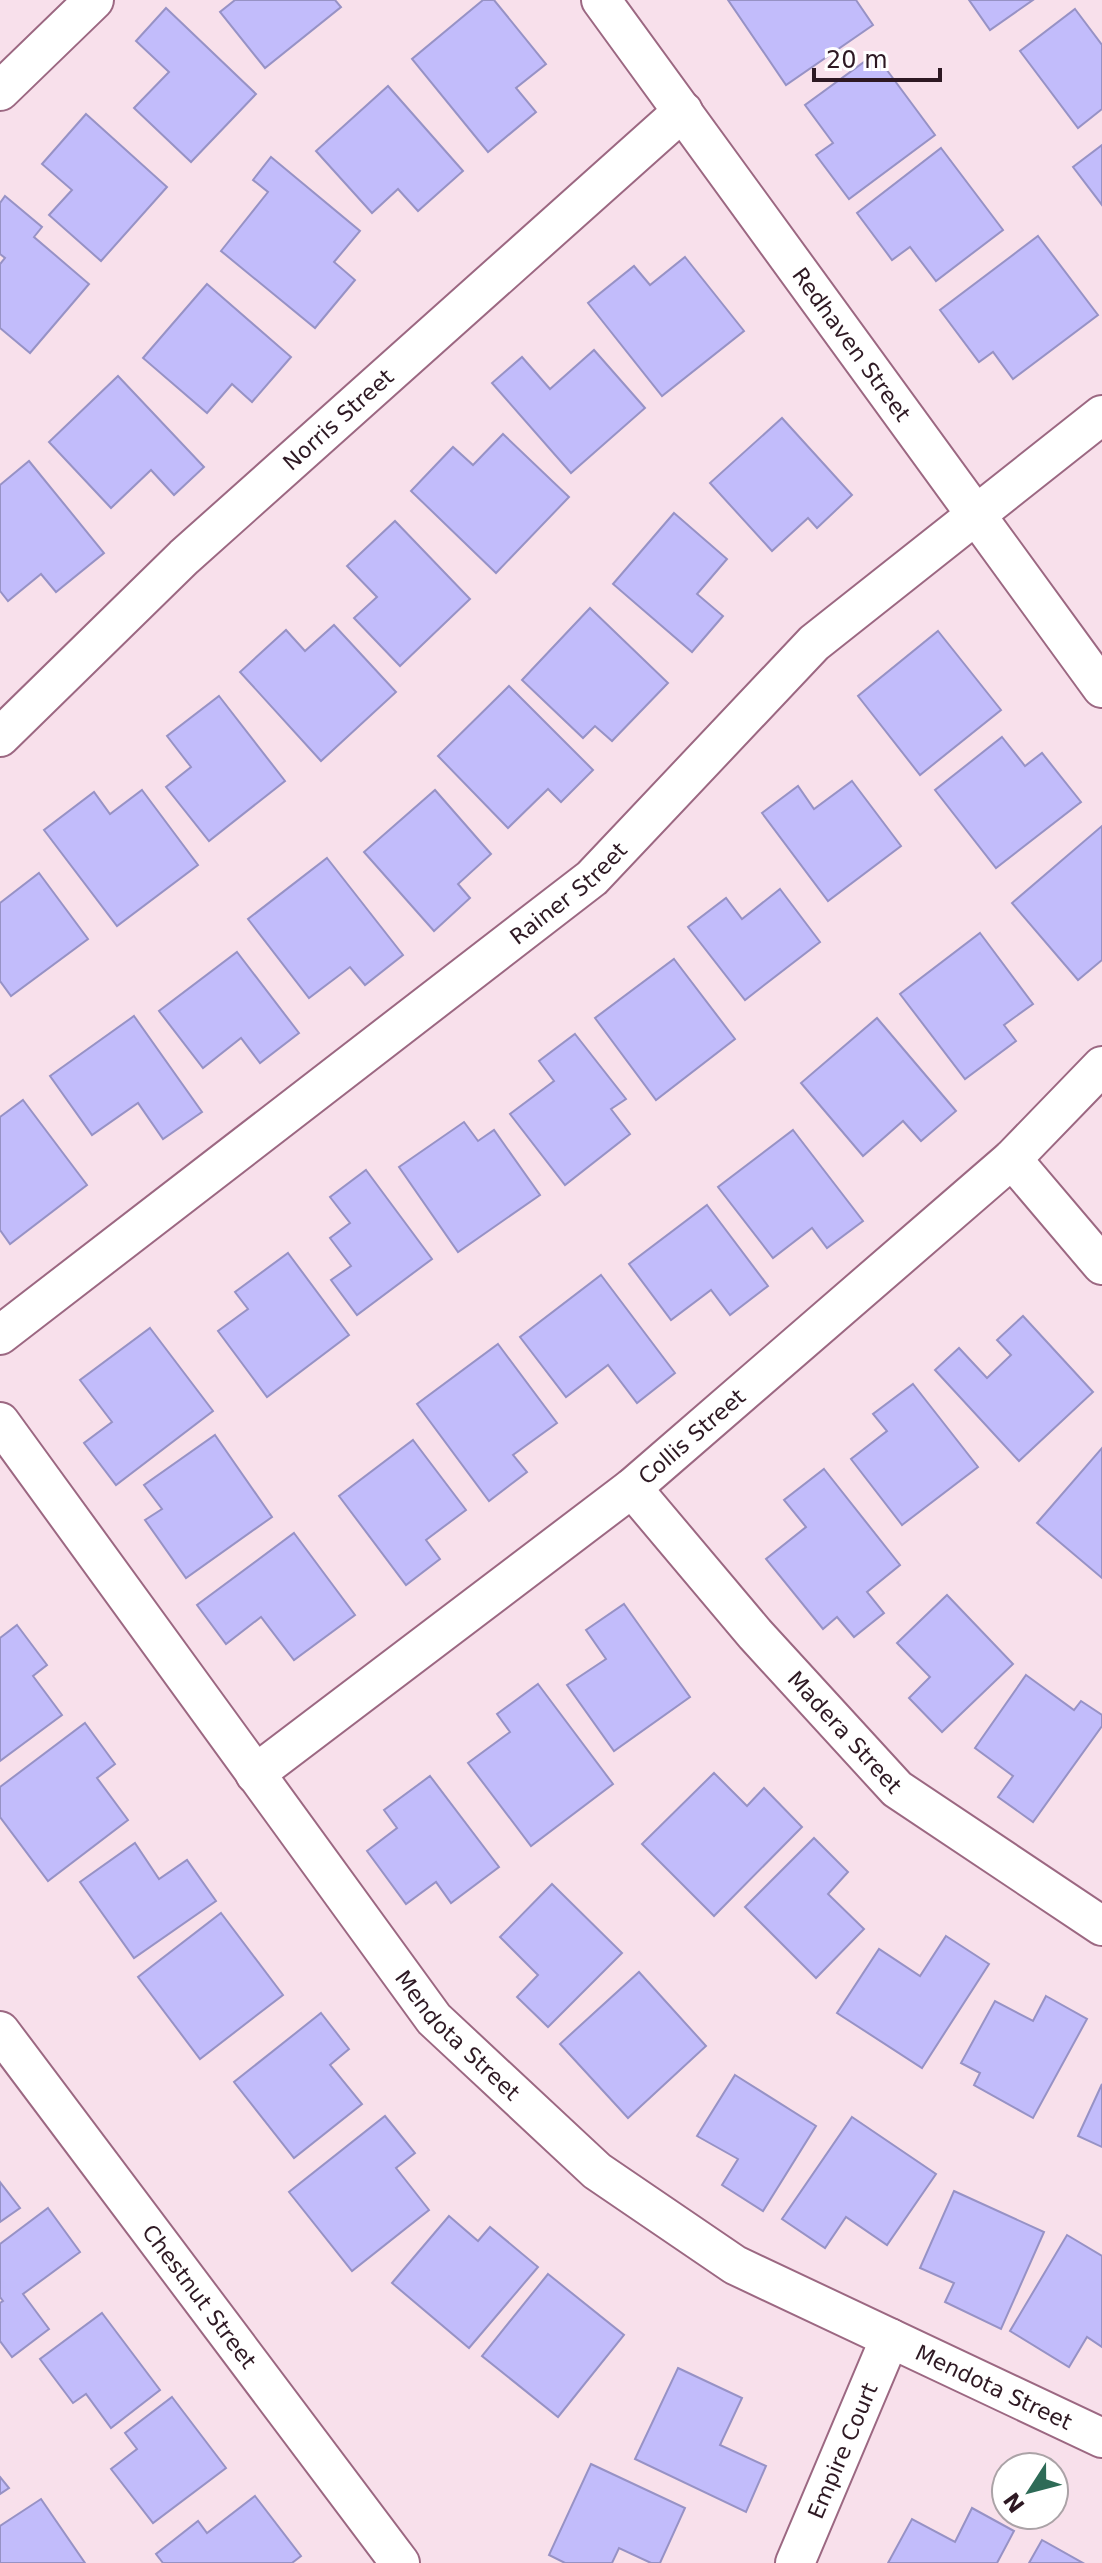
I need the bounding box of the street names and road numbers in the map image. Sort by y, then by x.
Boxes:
street label: Redhaven Street [788,263,916,426]
street label: Norris Street [278,363,399,475]
street label: Rainer Street [505,837,632,949]
street label: Collis Street [633,1383,750,1489]
street label: Madera Street [783,1666,907,1799]
street label: Mendota Street [390,1965,525,2105]
street label: Chestnut Street [137,2220,262,2373]
street label: Mendota Street [912,2339,1076,2435]
street label: Empire Court [803,2379,882,2522]

